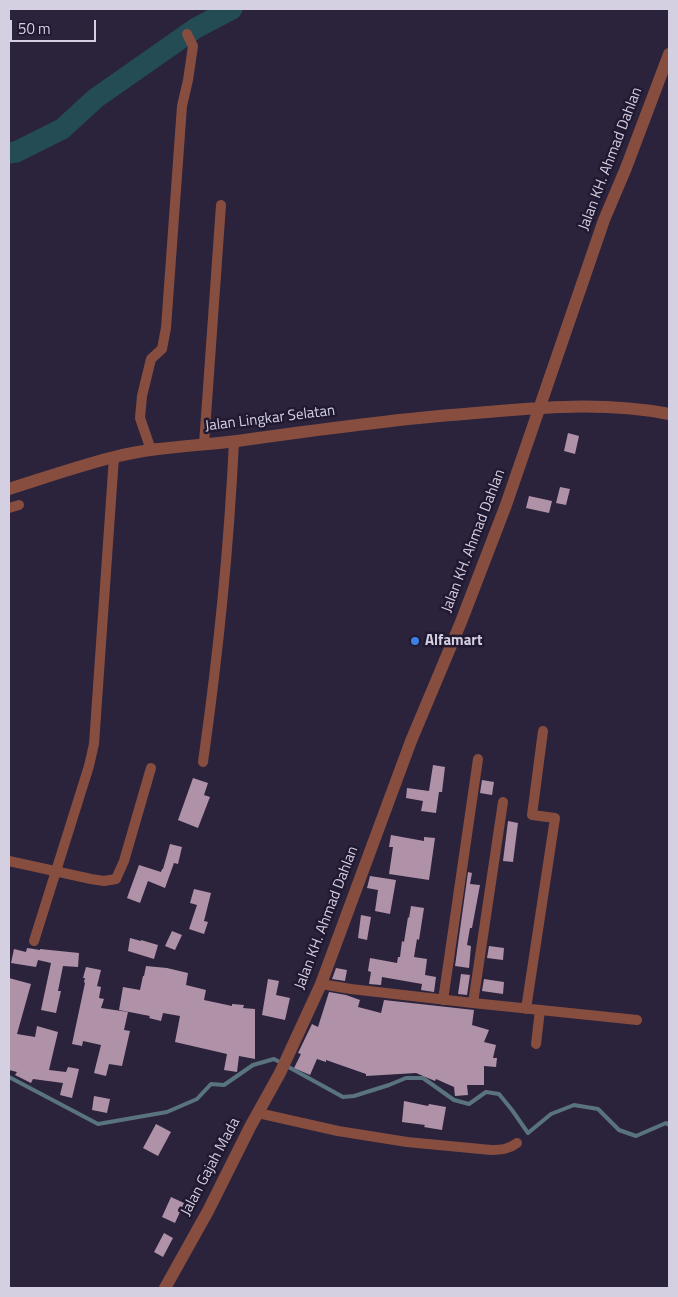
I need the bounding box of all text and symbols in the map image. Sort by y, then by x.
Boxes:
scale bar [12,10,99,42]
text: 50 m [18,17,51,40]
street label: Jalan KH. Ahmad Dahlan [575,85,647,233]
street label: Jalan Lingkar Selatan [204,402,336,436]
street label: Jalan KH. Ahmad Dahlan [438,467,510,615]
place label: Alfamart [425,632,482,650]
marker: Alfamart [409,635,421,647]
street label: Jalan KH. Ahmad Dahlan [291,844,363,992]
street label: Jalan Gajah Mada [178,1115,244,1219]

